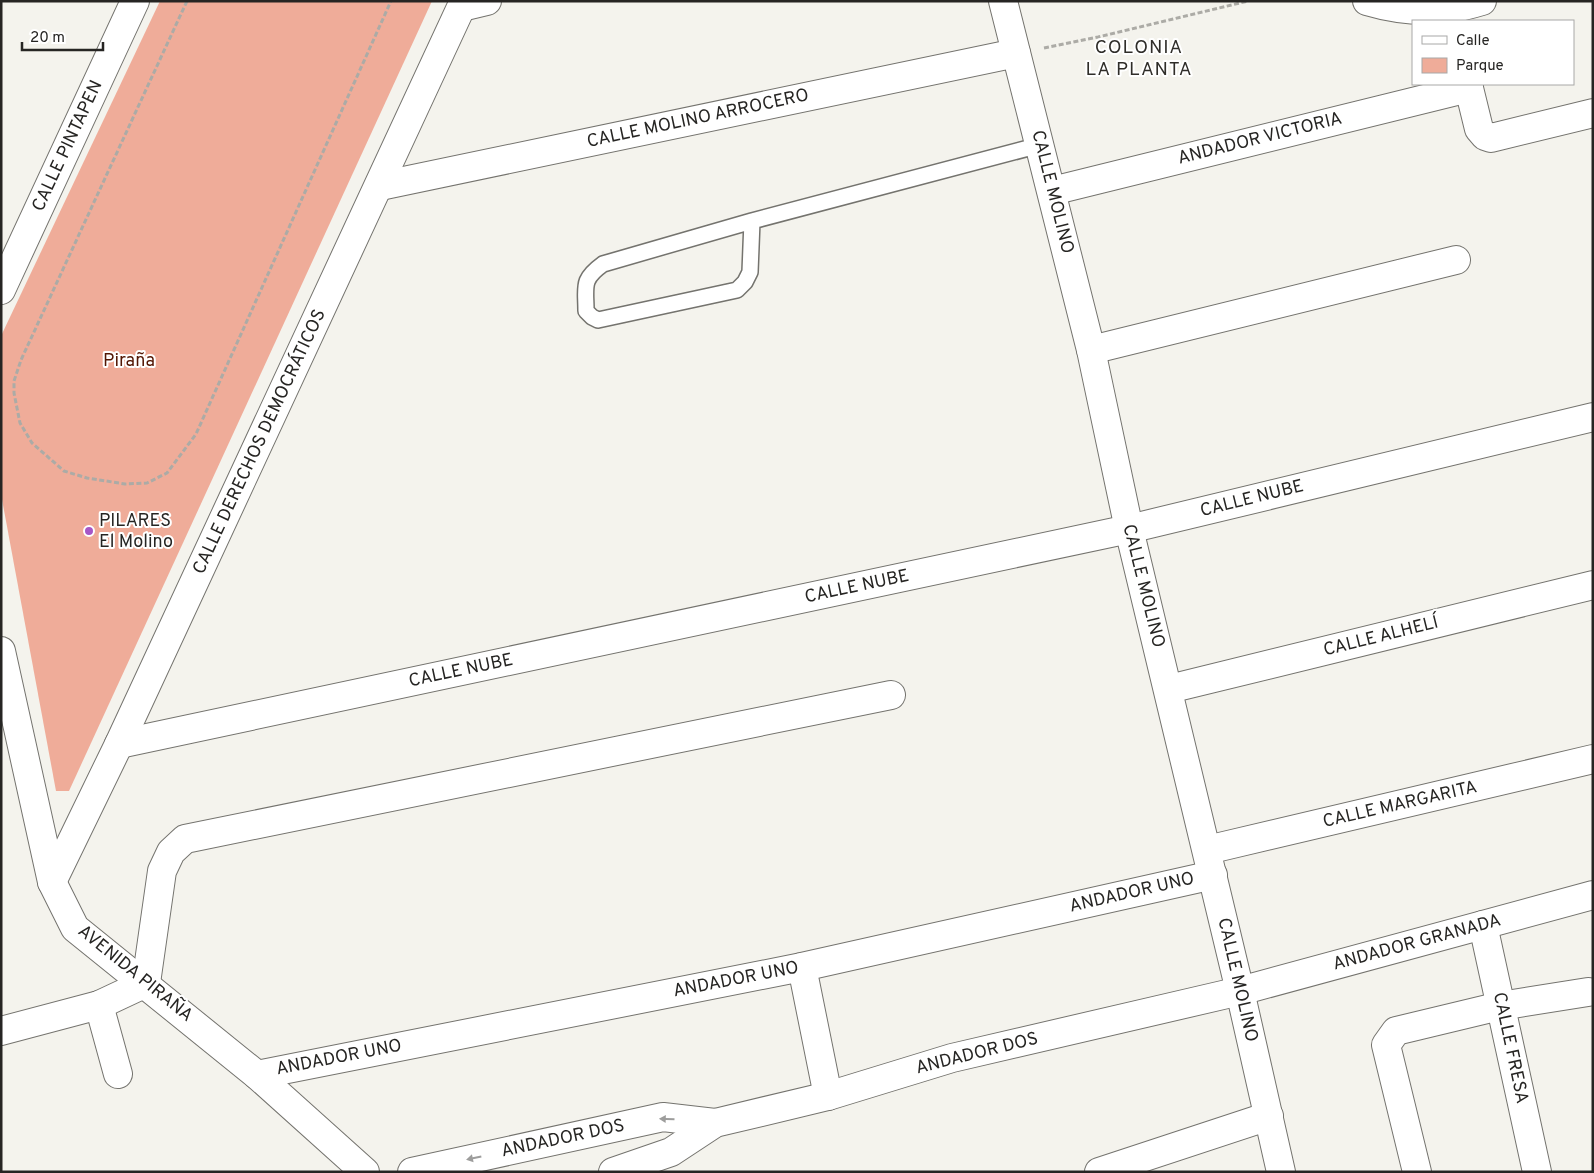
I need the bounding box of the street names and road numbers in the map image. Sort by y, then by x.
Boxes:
street label: CALLE PINTAPEN [27,77,109,215]
street label: CALLE MOLINO ARROCERO [585,84,811,154]
street label: ANDADOR VICTORIA [1175,107,1345,171]
street label: CALLE MOLINO [1026,128,1078,256]
street label: CALLE DERECHOS DEMOCRÁTICOS [187,305,332,578]
street label: CALLE NUBE [1198,475,1306,523]
street label: CALLE MOLINO [1117,522,1169,650]
street label: CALLE NUBE [803,565,911,609]
street label: CALLE ALHELÍ [1321,609,1443,662]
street label: CALLE NUBE [407,649,515,693]
street label: CALLE MARGARITA [1321,776,1479,834]
street label: ANDADOR UNO [1067,867,1197,919]
street label: ANDADOR GRANADA [1330,909,1504,977]
street label: CALLE MOLINO [1212,916,1262,1044]
street label: AVENIDA PIRAÑA [73,919,199,1028]
street label: ANDADOR UNO [671,957,801,1003]
street label: CALLE FRESA [1487,990,1533,1106]
street label: ANDADOR DOS [913,1028,1041,1080]
street label: ANDADOR UNO [274,1035,404,1081]
street label: ANDADOR DOS [499,1115,627,1163]

